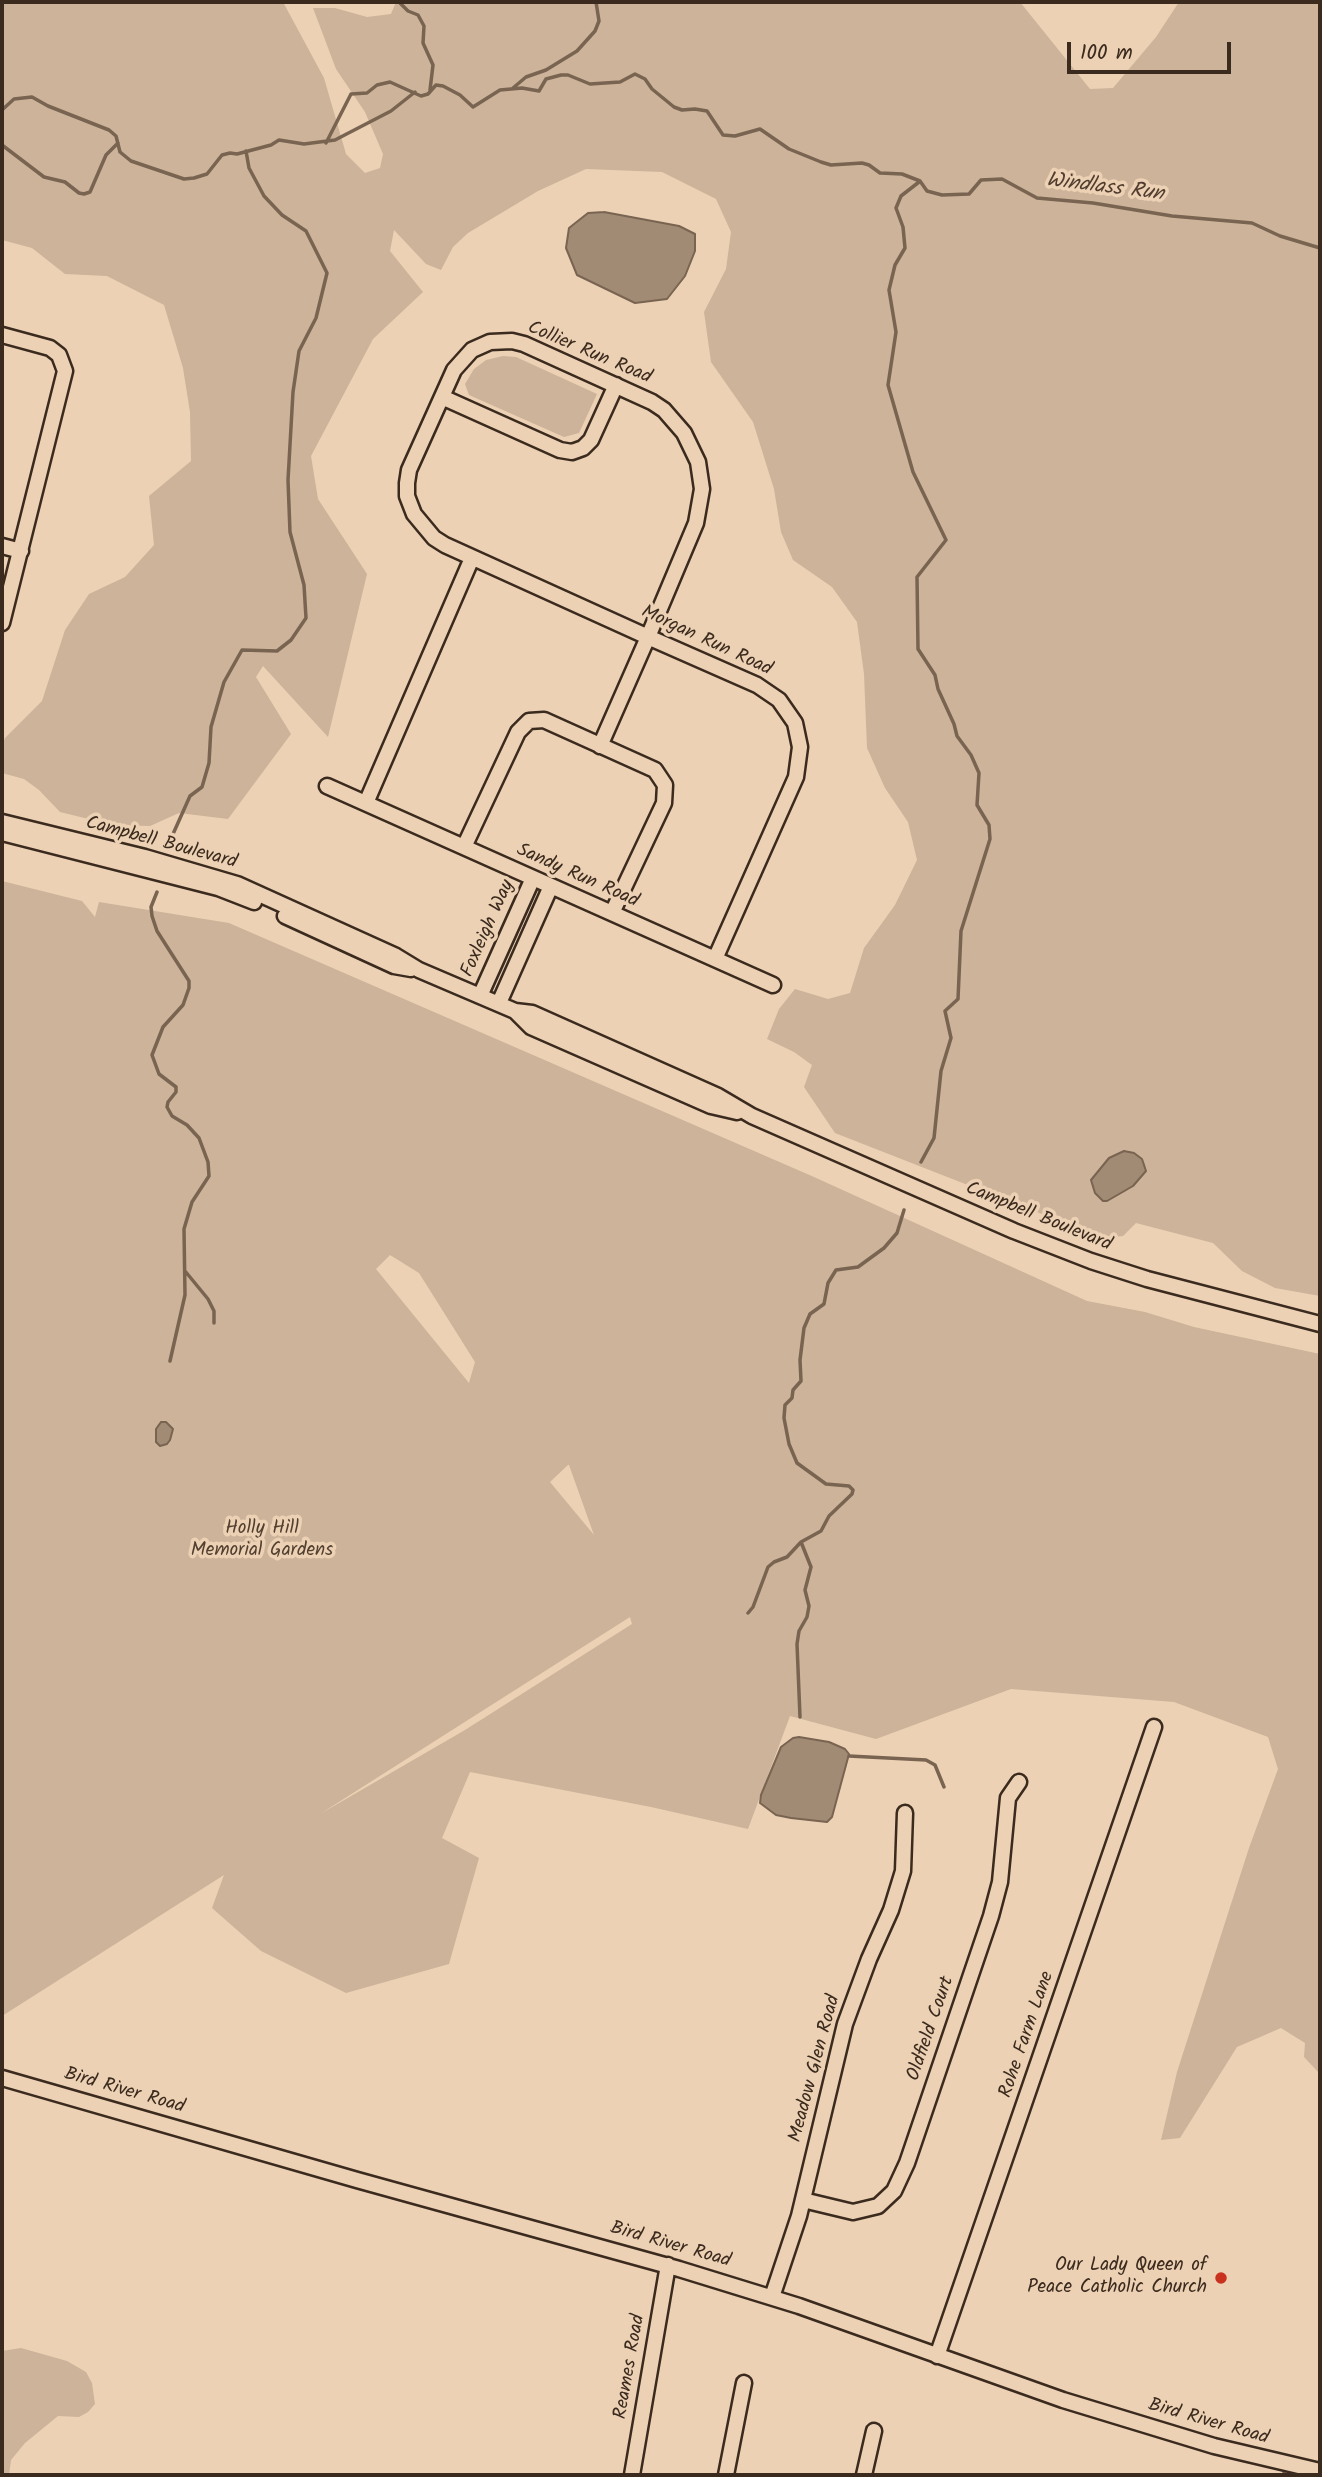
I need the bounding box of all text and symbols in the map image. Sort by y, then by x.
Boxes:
scale bar [1070,28,1234,72]
text: 100 m [1080,37,1133,70]
water label: Windlass Run [1045,169,1165,209]
street label: Collier Run Road [524,318,654,390]
street label: Morgan Run Road [637,602,775,682]
street label: Campbell Boulevard [83,813,239,875]
street label: Sandy Run Road [512,840,642,914]
street label: Foxleigh Way [457,877,521,981]
street label: Campbell Boulevard [962,1178,1114,1258]
park label: Holly Hill Memorial Gardens [191,1519,333,1563]
street label: Rohe Farm Lane [996,1969,1060,2101]
street label: Oldfield Court [903,1974,961,2084]
street label: Meadow Glen Road [785,1993,847,2145]
street label: Bird River Road [61,2064,187,2120]
street label: Bird River Road [607,2218,733,2274]
place label: Our Lady Queen of Peace Catholic Church [1027,2256,1207,2300]
marker: Our Lady Queen of Peace Catholic Church [1213,2270,1229,2286]
street label: Reames Road [611,2313,651,2421]
street label: Bird River Road [1145,2395,1271,2451]

